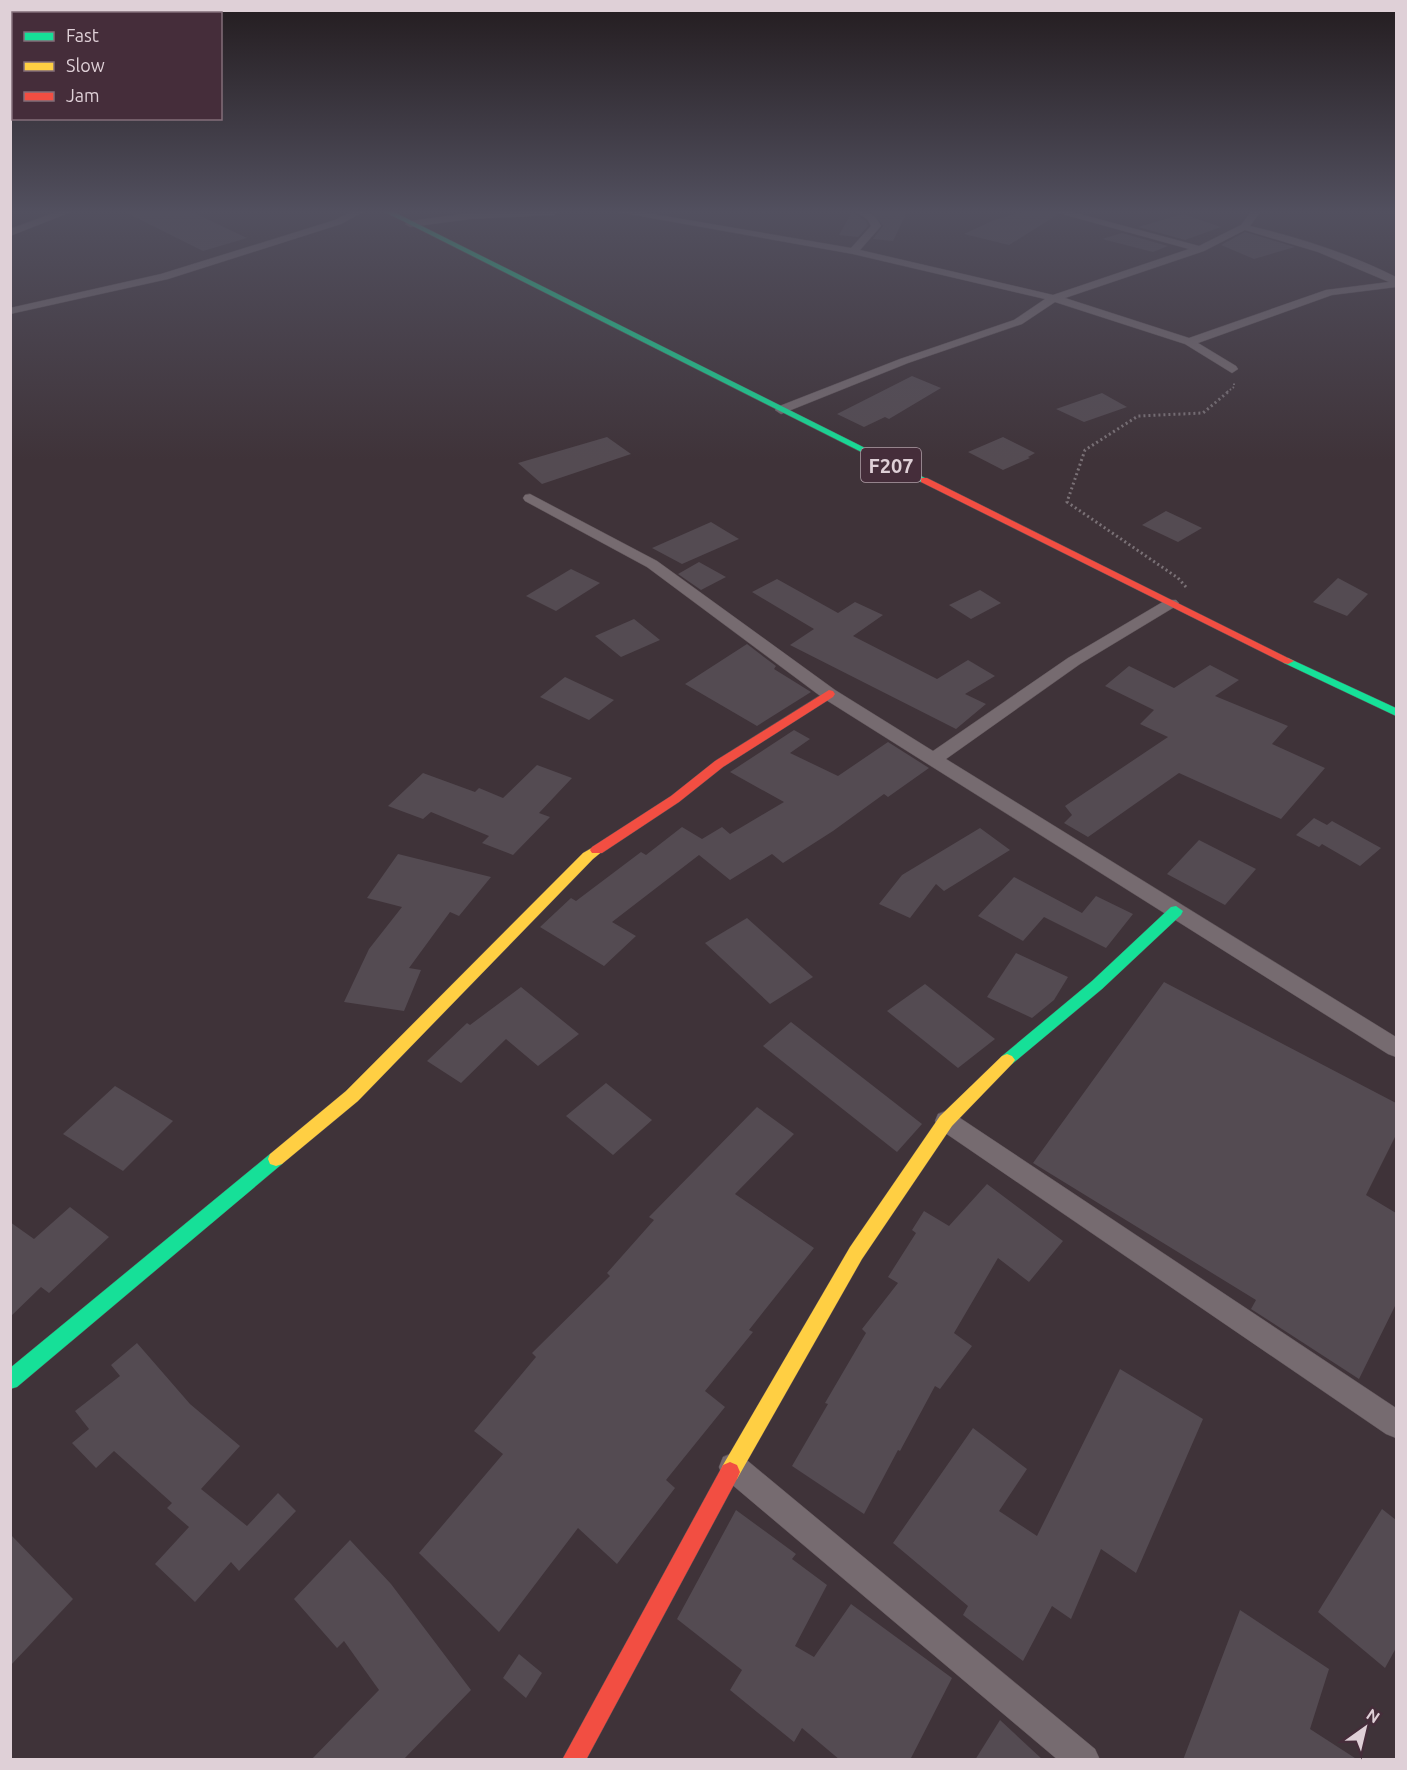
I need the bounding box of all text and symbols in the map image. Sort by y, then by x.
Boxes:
legend [12,12,222,120]
text: Fast [66,25,99,45]
text: Slow [66,55,105,75]
text: Jam [66,85,100,105]
road number: F207 [861,448,921,482]
north arrow [1335,1698,1395,1758]
text: N [1363,1705,1383,1726]

